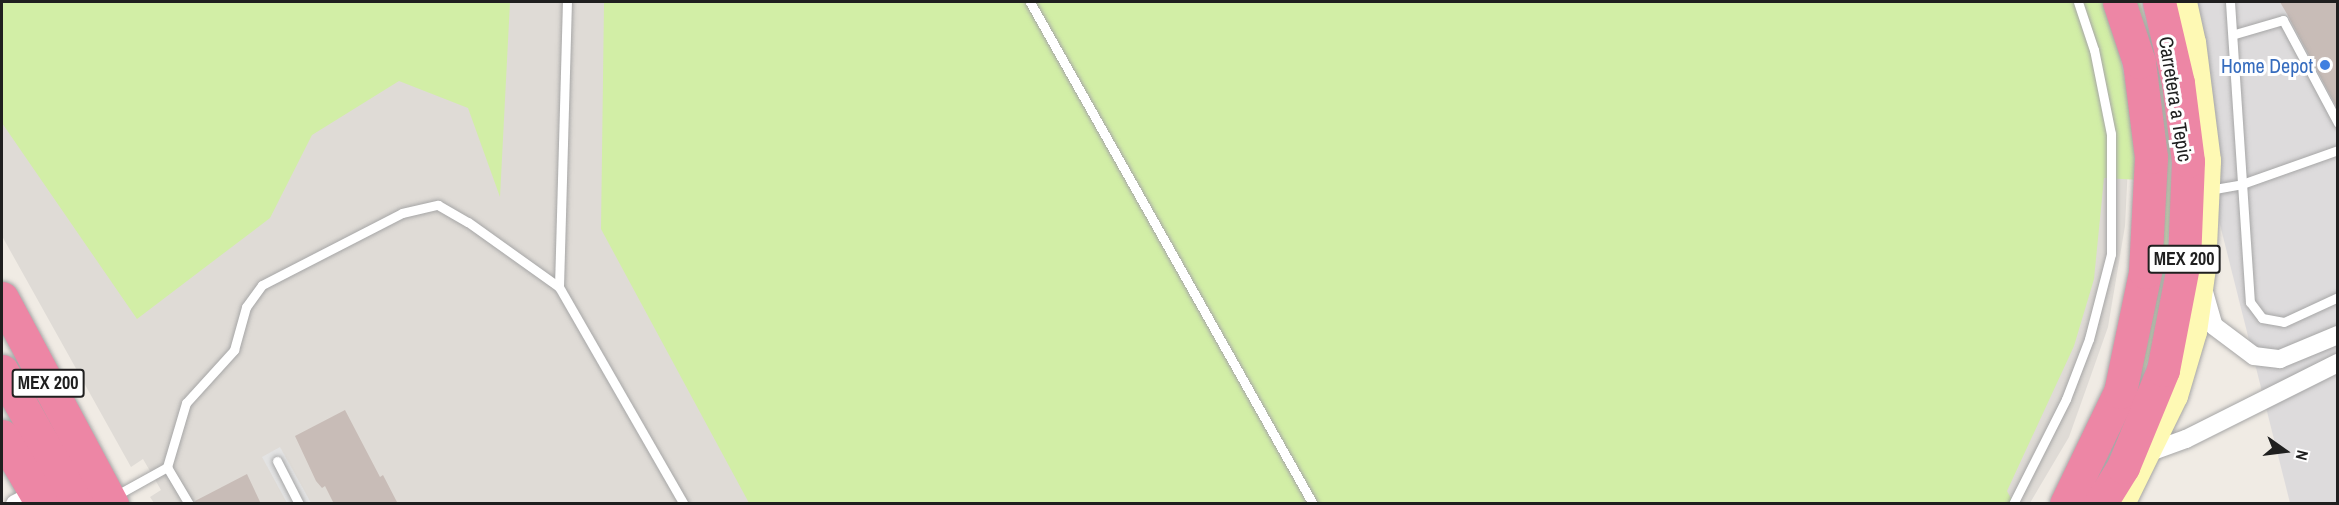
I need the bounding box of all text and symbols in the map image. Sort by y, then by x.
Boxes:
street label: Carretera a Tepic [2154,35,2198,163]
place label: Home Depot [2221,53,2313,77]
marker: Home Depot [2318,58,2332,72]
road number: MEX 200 [2146,244,2222,274]
road number: MEX 200 [10,368,86,398]
north arrow [2255,421,2315,481]
text: N [2291,448,2314,463]

